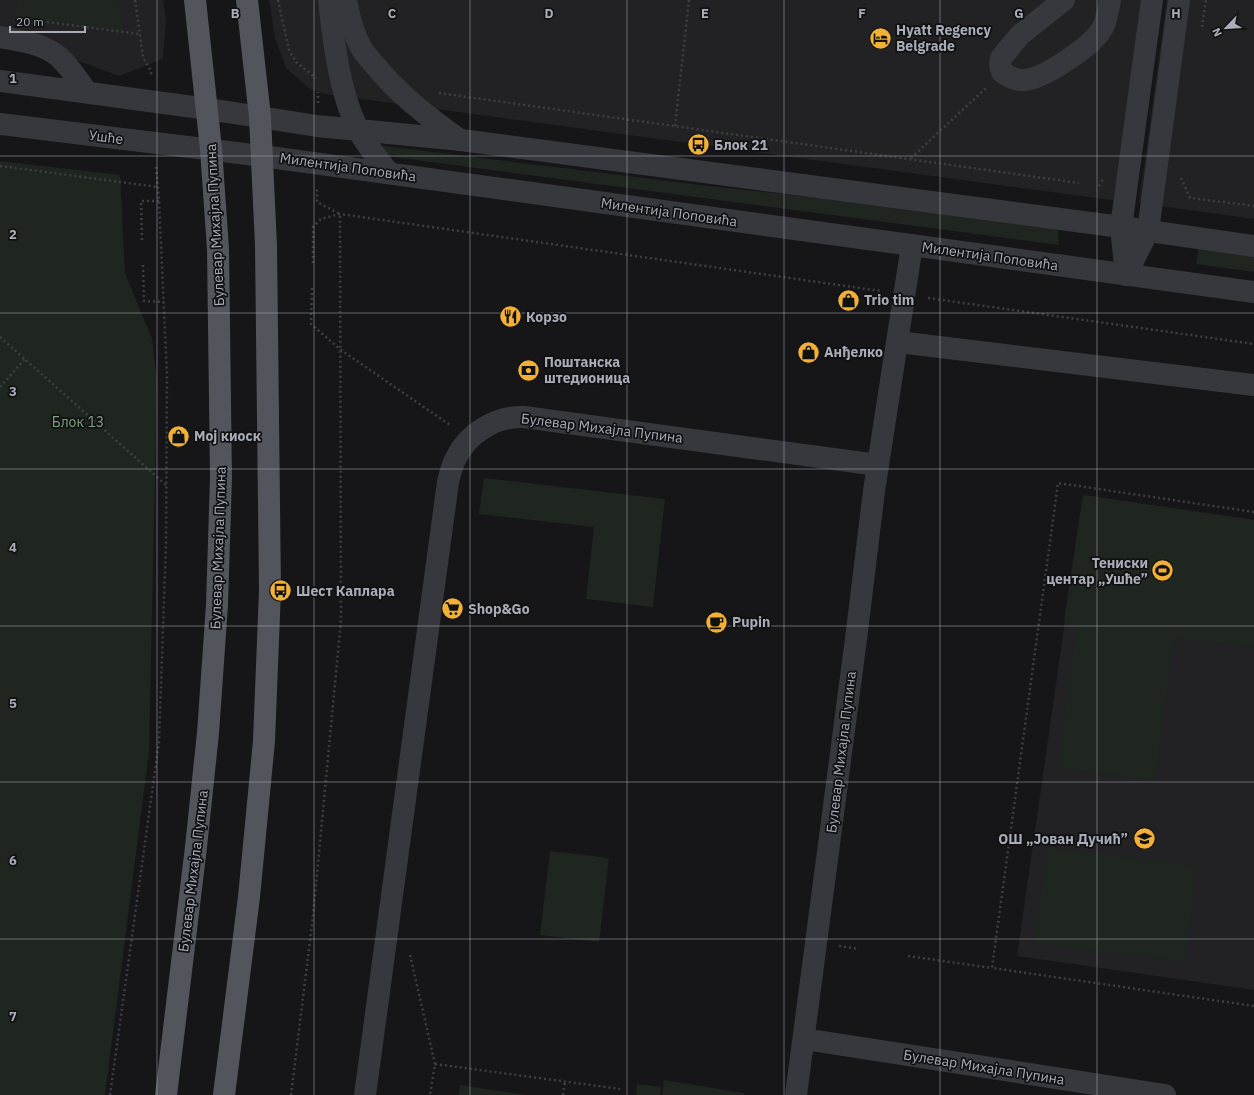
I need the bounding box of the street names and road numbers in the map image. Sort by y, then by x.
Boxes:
street label: Ушће [88,126,125,148]
street label: Булевар Михајла Пупина [202,143,228,307]
street label: Милентија Поповића [279,149,418,186]
street label: Милентија Поповића [600,194,739,231]
street label: Милентија Поповића [921,238,1060,275]
street label: Булевар Михајла Пупина [520,409,684,447]
street label: Булевар Михајла Пупина [206,466,230,630]
street label: Булевар Михајла Пупина [822,670,860,834]
street label: Булевар Михајла Пупина [174,789,212,953]
street label: Булевар Михајла Пупина [902,1045,1066,1089]

